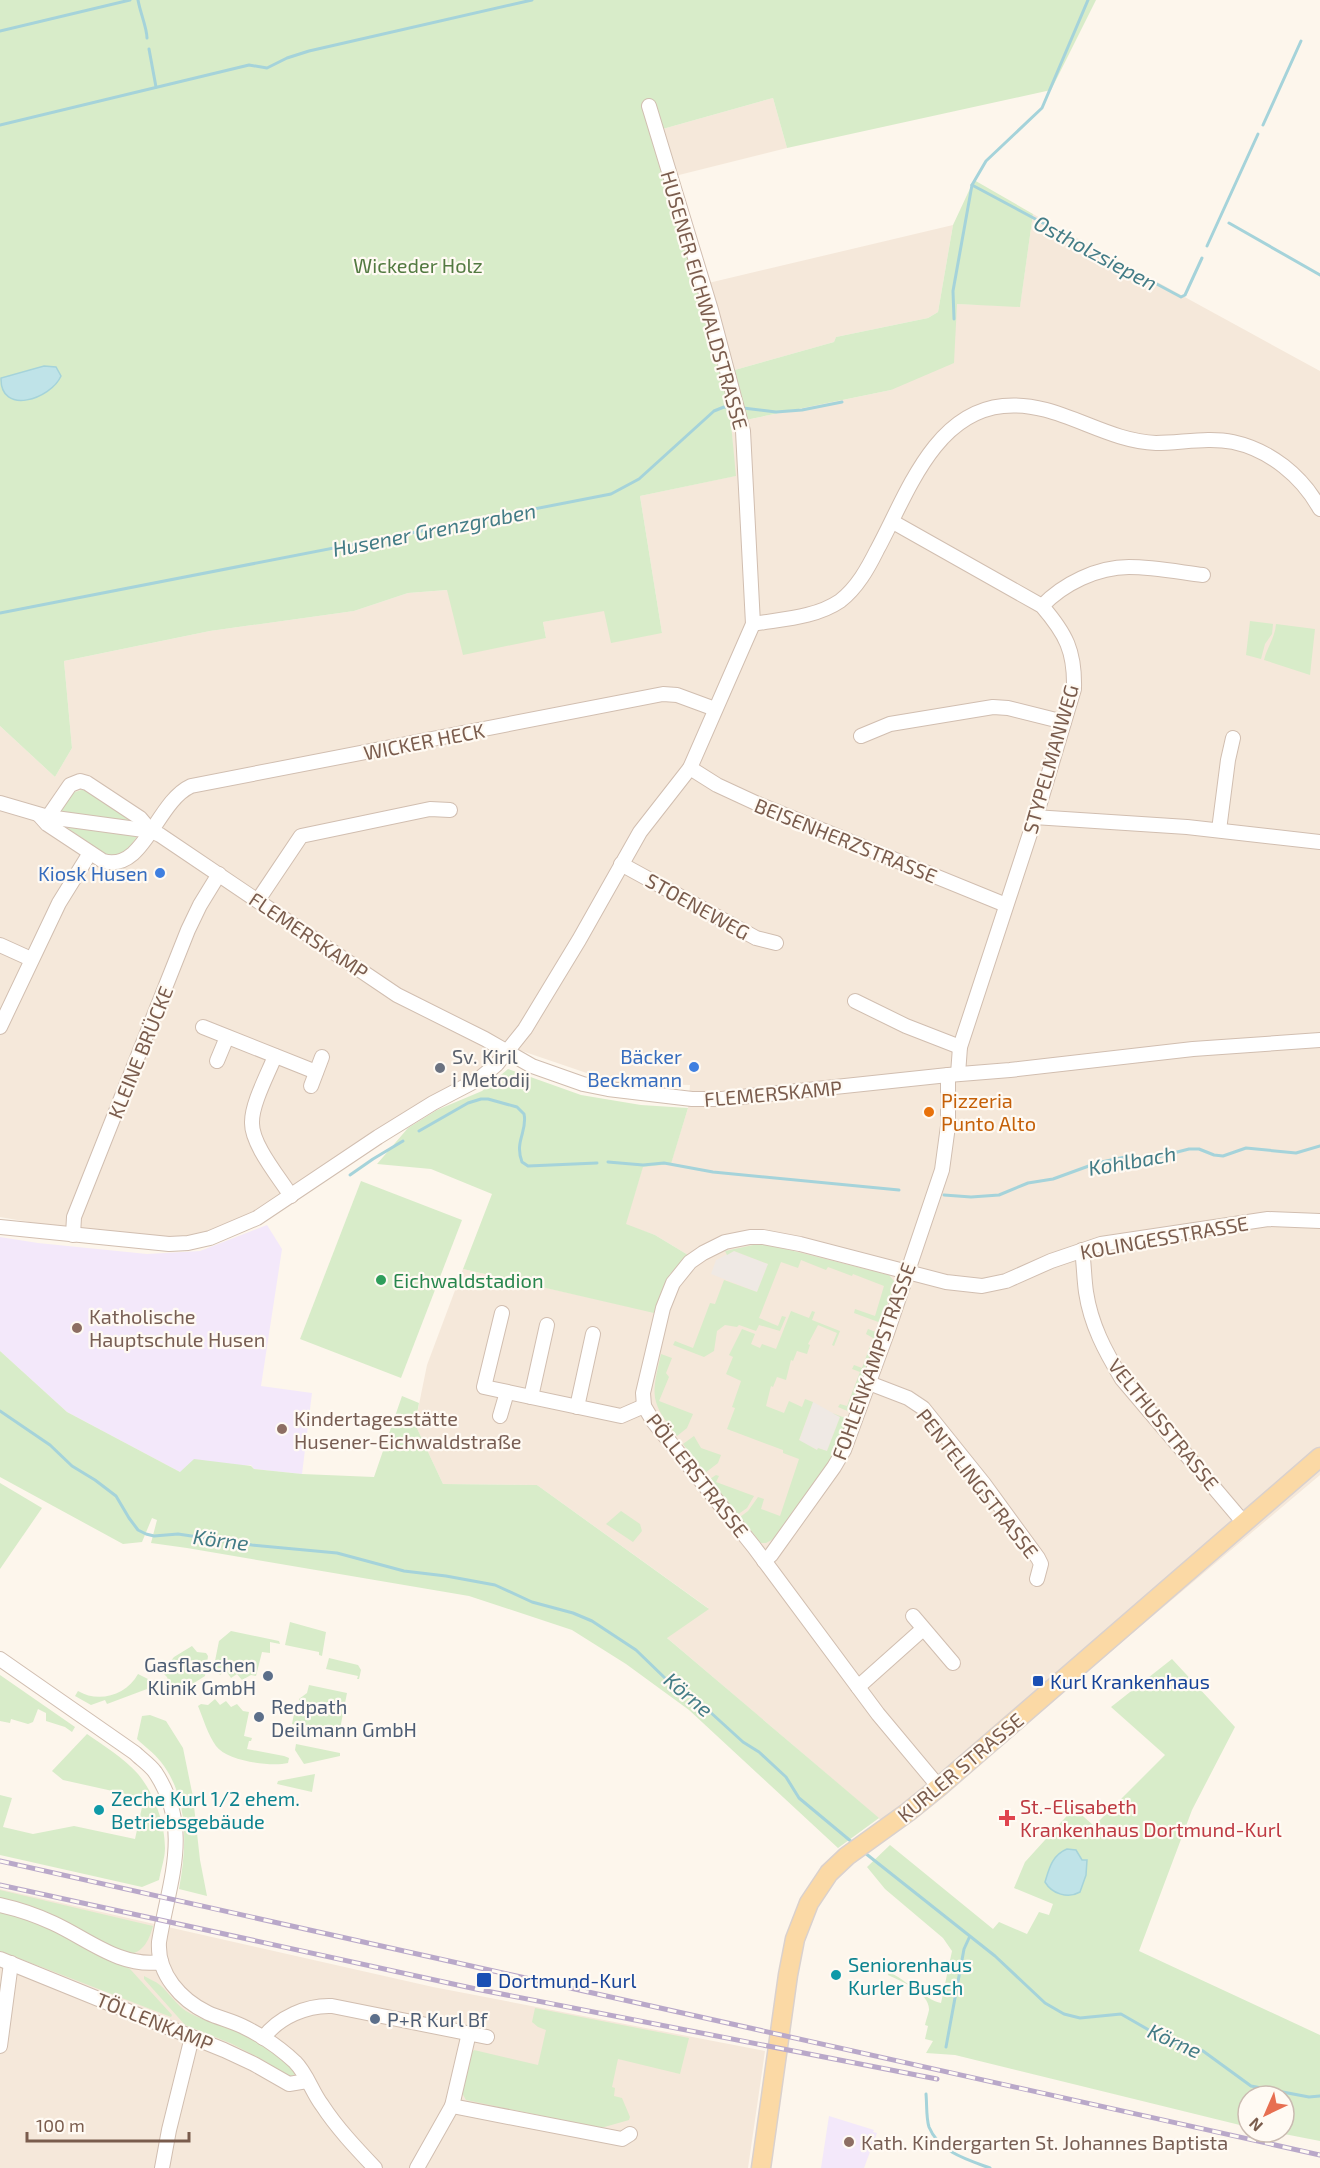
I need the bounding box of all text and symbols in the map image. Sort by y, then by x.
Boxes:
street label: HUSENER EICHWALDSTRASSE [656,168,754,432]
water label: Ostholzsiepen [1030,209,1162,295]
park label: Wickeder Holz [353,253,483,277]
water label: Husener Grenzgraben [330,497,538,561]
street label: STYPELMANWEG [1017,682,1083,836]
street label: WICKER HECK [361,717,487,765]
street label: BEISENHERZSTRASSE [751,792,941,888]
place label: Kiosk Husen [38,861,148,885]
marker: Kiosk Husen [153,866,167,880]
street label: STOENEWEG [642,868,754,944]
street label: FLEMERSKAMP [245,886,373,984]
street label: KLEINE BRÜCKE [103,982,177,1122]
place label: Sv. Kiril i Metodij [452,1044,530,1091]
place label: Bäcker Beckmann [587,1044,682,1091]
marker: Bäcker Beckmann [687,1060,701,1074]
marker: Sv. Kiril i Metodij [433,1061,447,1075]
street label: FLEMERSKAMP [703,1075,843,1111]
place label: Pizzeria Punto Alto [941,1088,1036,1135]
marker: Pizzeria Punto Alto [922,1105,936,1119]
water label: Kohlbach [1086,1140,1178,1180]
street label: KOLINGESSTRASSE [1078,1210,1250,1264]
street label: FOHLENKAMPSTRASSE [826,1259,920,1463]
place label: Eichwaldstadion [393,1268,544,1292]
marker: Eichwaldstadion [374,1273,388,1287]
place label: Katholische Hauptschule Husen [89,1304,265,1351]
marker: Katholische Hauptschule Husen [70,1321,84,1335]
street label: VELTHUSSTRASSE [1104,1353,1224,1495]
street label: PENTELINGSTRASSE [912,1403,1044,1563]
place label: Kindertagesstätte Husener-Eichwaldstraße [294,1406,521,1453]
street label: PÖLLERSTRASSE [642,1408,754,1542]
marker: Kindertagesstätte Husener-Eichwaldstraße [275,1422,289,1436]
water label: Körne [192,1523,250,1555]
place label: Gasflaschen Klinik GmbH [144,1652,256,1699]
water label: Körne [660,1667,718,1721]
marker: Gasflaschen Klinik GmbH [261,1669,275,1683]
place label: Kurl Krankenhaus [1050,1669,1210,1693]
marker: Kurl Krankenhaus [1031,1674,1045,1688]
place label: Redpath Deilmann GmbH [271,1694,417,1741]
street label: KURLER STRASSE [892,1707,1028,1827]
marker: Redpath Deilmann GmbH [252,1710,266,1724]
place label: Zeche Kurl 1/2 ehem. Betriebsgebäude [111,1786,300,1833]
place label: St.-Elisabeth Krankenhaus Dortmund-Kurl [1020,1794,1282,1841]
marker: Zeche Kurl 1/2 ehem. Betriebsgebäude [92,1803,106,1817]
marker: St.-Elisabeth Krankenhaus Dortmund-Kurl [998,1809,1016,1827]
place label: Seniorenhaus Kurler Busch [848,1952,972,1999]
place label: Dortmund-Kurl [498,1968,636,1992]
marker: Seniorenhaus Kurler Busch [829,1968,843,1982]
marker: Dortmund-Kurl [475,1971,493,1989]
street label: TÖLLENKAMP [93,1987,217,2055]
place label: P+R Kurl Bf [387,2007,488,2031]
marker: P+R Kurl Bf [368,2012,382,2026]
water label: Körne [1144,2017,1206,2063]
north arrow [1236,2084,1296,2144]
scale bar [27,2105,189,2143]
text: 100 m [36,2114,85,2136]
text: N [1244,2114,1266,2136]
place label: Kath. Kindergarten St. Johannes Baptista [861,2130,1228,2154]
marker: Kath. Kindergarten St. Johannes Baptista [842,2135,856,2149]

